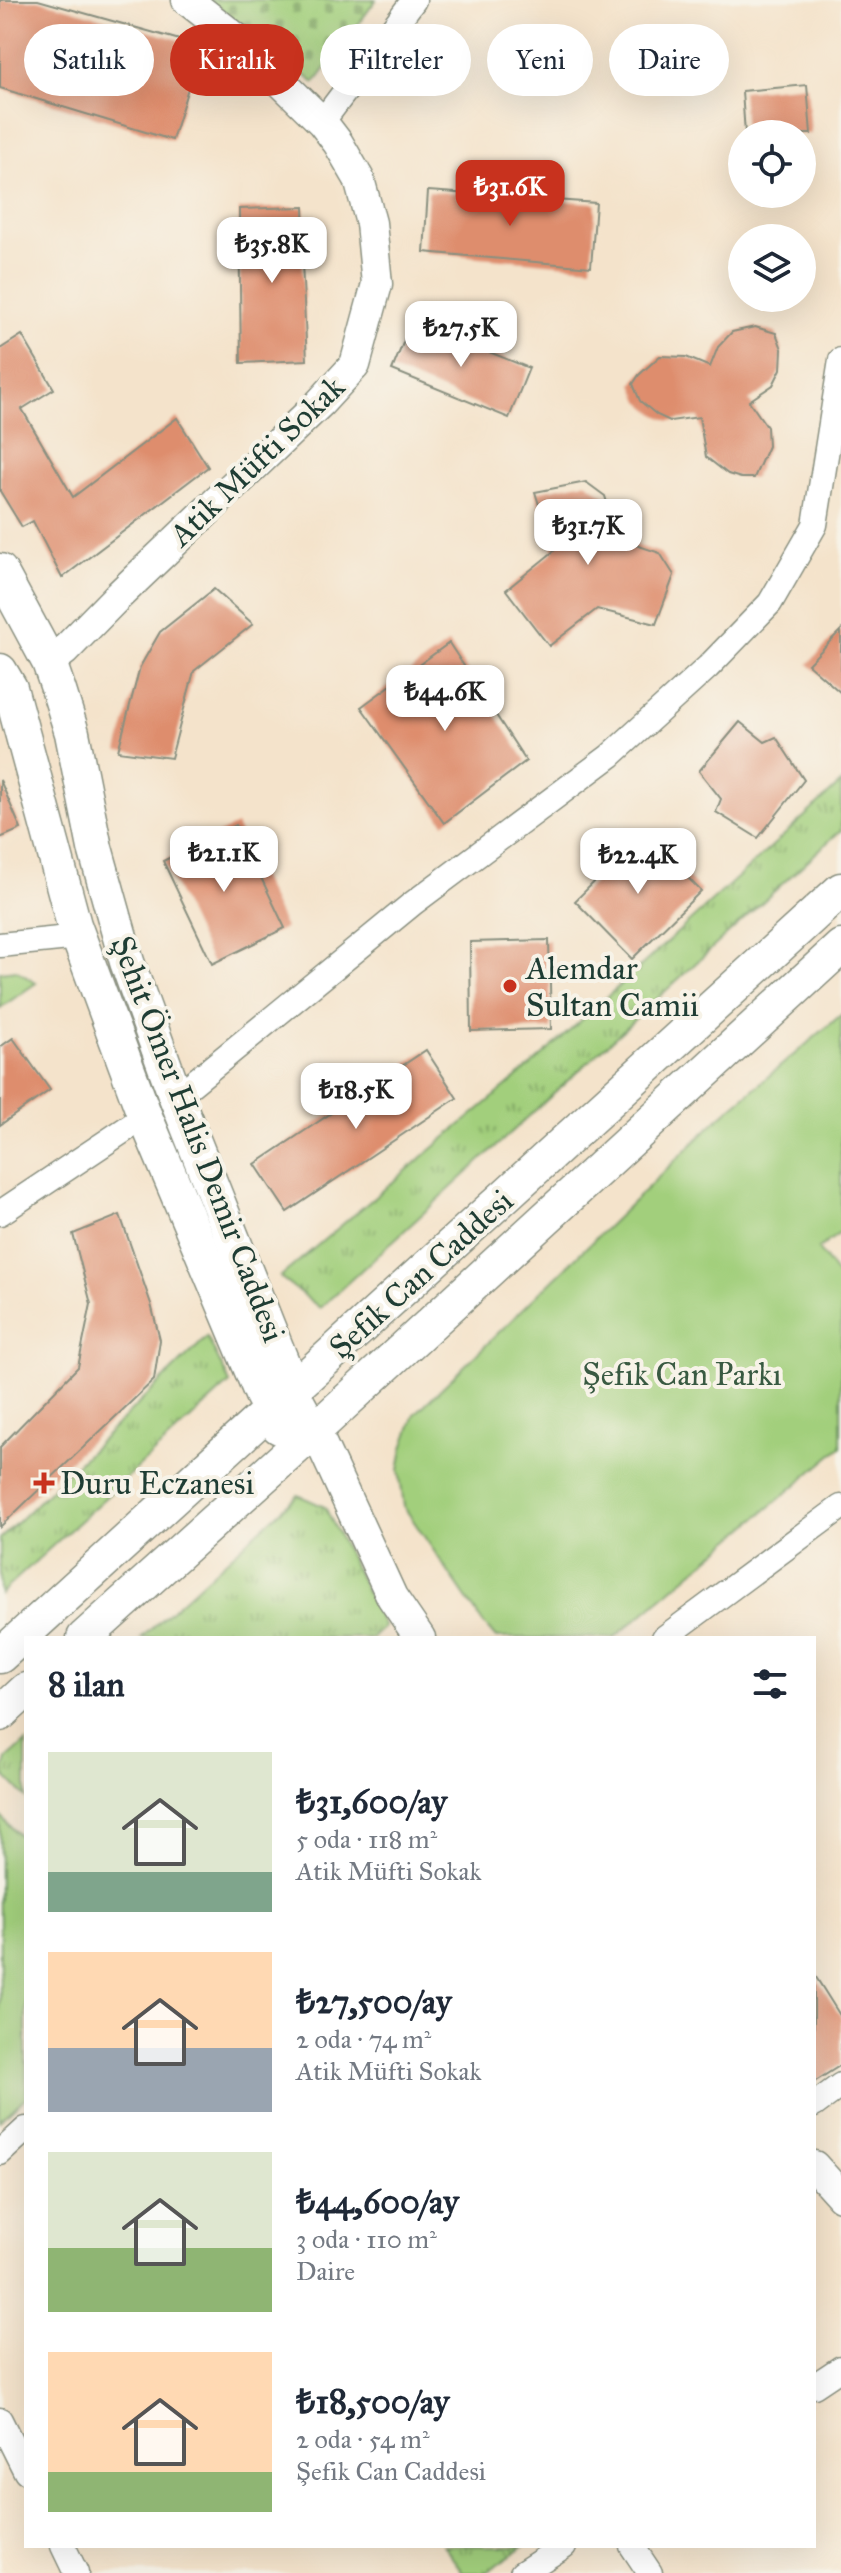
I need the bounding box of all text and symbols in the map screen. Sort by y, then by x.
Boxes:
chip: Satılık [24,24,154,96]
chip: Kiralık [170,24,304,96]
chip: Filtreler [320,24,471,96]
chip: Yeni [487,24,593,96]
chip: Daire [609,24,729,96]
map controls [728,120,816,312]
button: locate [728,120,816,208]
pin: ₺31.6K [445,160,575,228]
text: ₺31.6K [474,170,546,202]
pin: ₺35.8K [207,217,337,285]
button: layers [728,224,816,312]
text: ₺35.8K [235,227,309,259]
pin: ₺27.5K [396,301,526,369]
text: ₺27.5K [423,311,499,343]
street label: Atik Müfti Sokak [160,368,353,556]
pin: ₺31.7K [523,499,653,567]
text: ₺31.7K [552,509,624,541]
pin: ₺44.6K [380,665,510,733]
text: ₺44.6K [404,675,486,707]
pin: ₺21.1K [159,826,289,894]
pin: ₺22.4K [573,828,703,896]
text: ₺21.1K [188,836,260,868]
text: ₺22.4K [598,838,678,870]
street label: Şehit Ömer Halis Demir Caddesi [102,931,294,1348]
place label: Alemdar Sultan Camii [524,949,699,1025]
marker: Alemdar Sultan Camii [501,977,519,995]
pin: ₺18.5K [291,1063,421,1131]
text: ₺18.5K [319,1073,393,1105]
street label: Şefik Can Caddesi [321,1181,521,1367]
park label: Şefik Can Parkı [582,1355,782,1394]
place label: Duru Eczanesi [60,1464,254,1503]
marker: Duru Eczanesi [35,1474,53,1492]
icon: filters [748,1662,792,1706]
text: 8 ilan [48,1664,125,1705]
text: ₺31,600/ay [296,1781,447,1822]
icon: home [112,1784,208,1880]
text: 5 oda · 118 m² [296,1823,437,1855]
text: Atik Müfti Sokak [296,1855,482,1887]
text: ₺27,500/ay [296,1981,452,2022]
icon: home [112,1984,208,2080]
text: 2 oda · 74 m² [296,2023,431,2055]
text: Atik Müfti Sokak [296,2055,482,2087]
text: ₺44,600/ay [296,2181,459,2222]
icon: home [112,2184,208,2280]
text: 3 oda · 110 m² [296,2223,437,2255]
text: Daire [296,2255,355,2287]
text: ₺18,500/ay [296,2381,450,2422]
icon: home [112,2384,208,2480]
text: 2 oda · 54 m² [296,2423,430,2455]
text: Şefik Can Caddesi [296,2455,486,2487]

